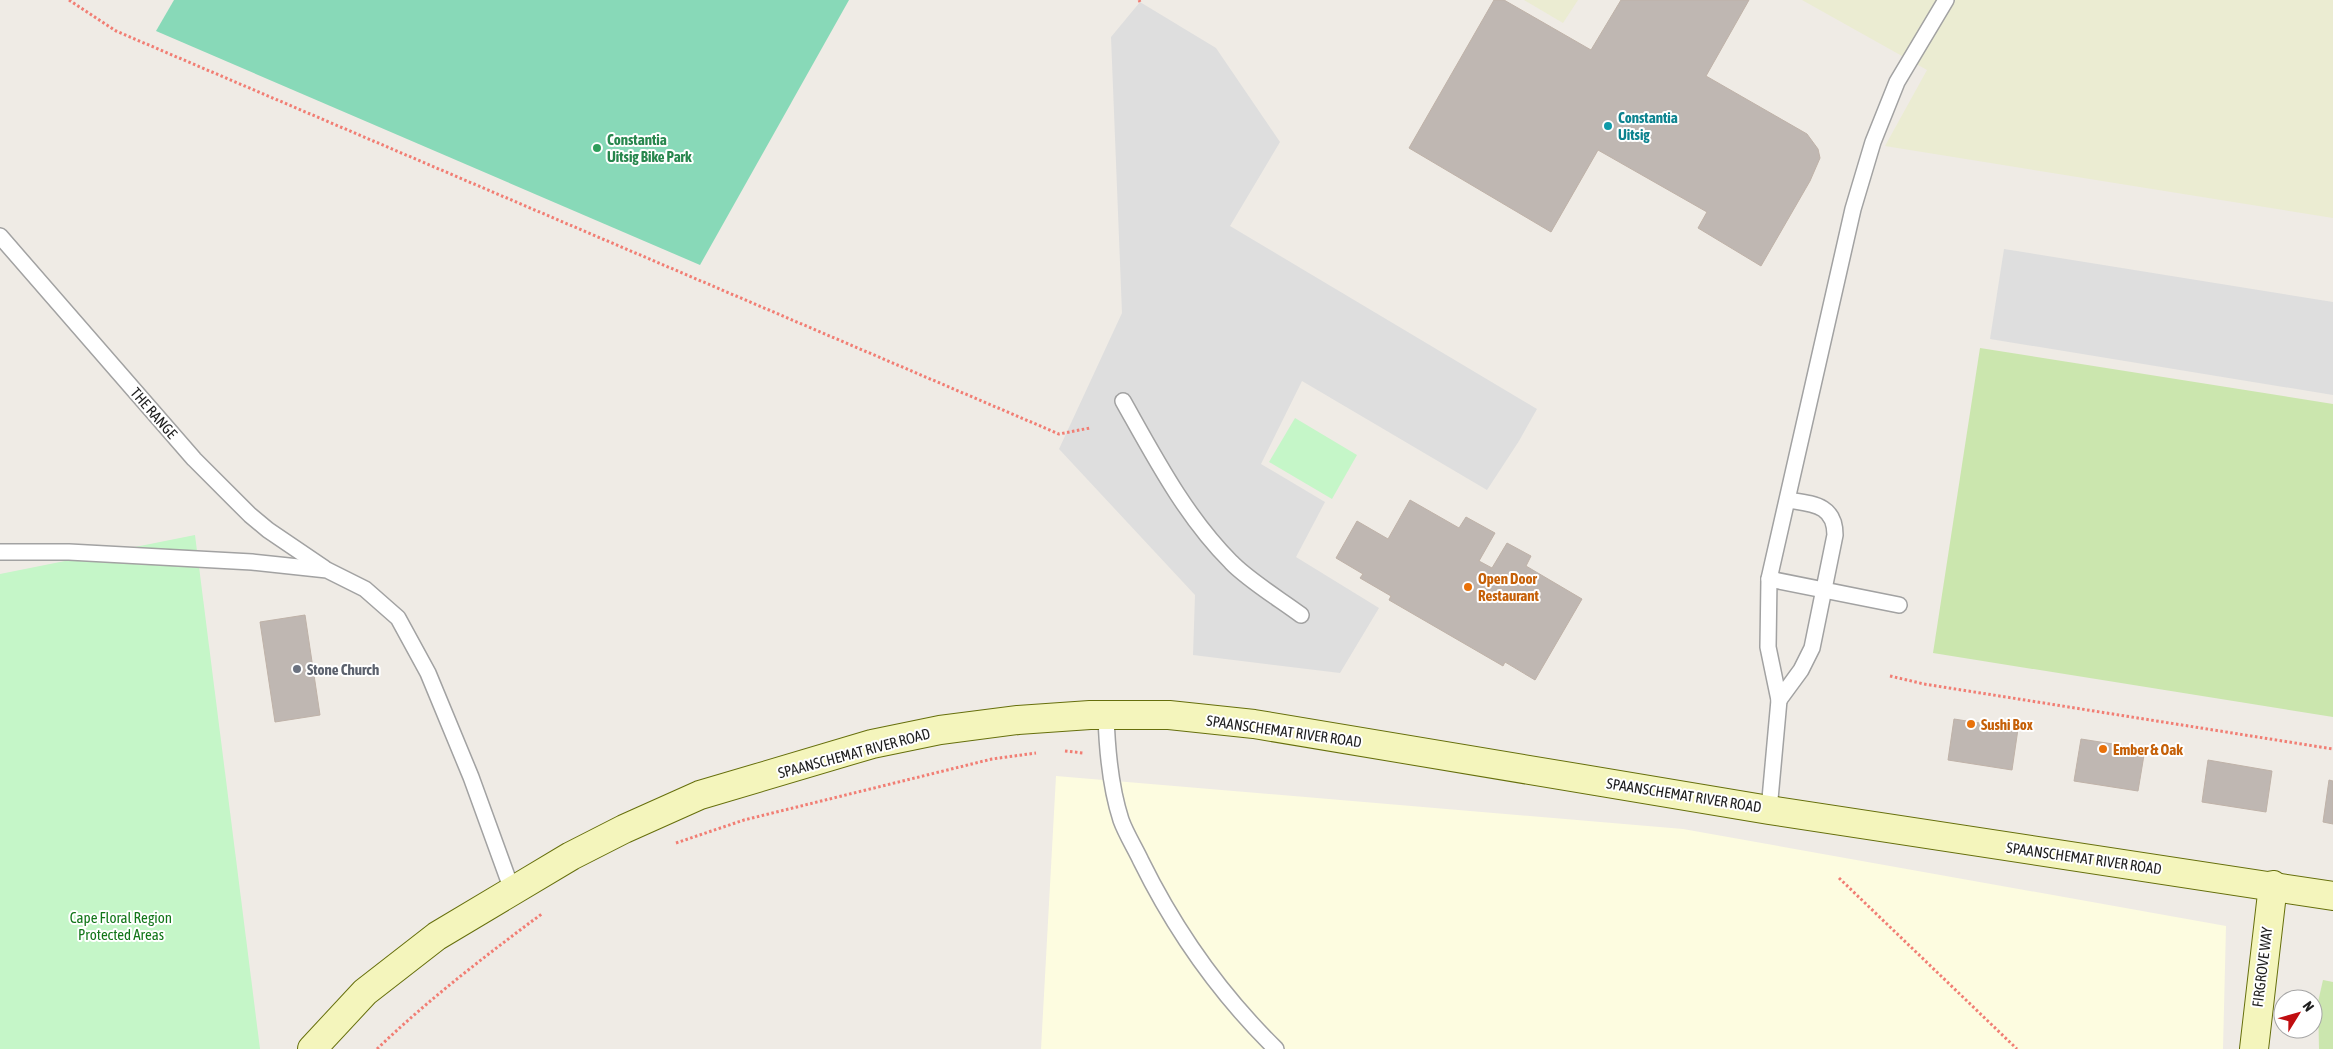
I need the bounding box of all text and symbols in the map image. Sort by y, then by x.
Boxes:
place label: Constantia Uitsig [1618,109,1678,143]
marker: Constantia Uitsig [1602,120,1614,132]
place label: Constantia Uitsig Bike Park [607,131,692,165]
marker: Constantia Uitsig Bike Park [591,142,603,154]
street label: THE RANGE [127,384,181,442]
place label: Open Door Restaurant [1478,570,1540,604]
marker: Open Door Restaurant [1462,581,1474,593]
place label: Stone Church [307,661,379,678]
marker: Stone Church [291,663,303,675]
street label: SPAANSCHEMAT RIVER ROAD [1205,712,1363,750]
place label: Sushi Box [1981,716,2033,733]
marker: Sushi Box [1965,718,1977,730]
street label: SPAANSCHEMAT RIVER ROAD [776,725,932,781]
place label: Ember & Oak [2113,741,2183,758]
marker: Ember & Oak [2097,743,2109,755]
street label: SPAANSCHEMAT RIVER ROAD [1605,774,1763,816]
street label: SPAANSCHEMAT RIVER ROAD [2005,839,2163,877]
park label: Cape Floral Region Protected Areas [70,909,172,943]
street label: FIRGROVE WAY [2249,926,2275,1008]
north arrow [2273,989,2323,1039]
text: N [2300,998,2317,1014]

